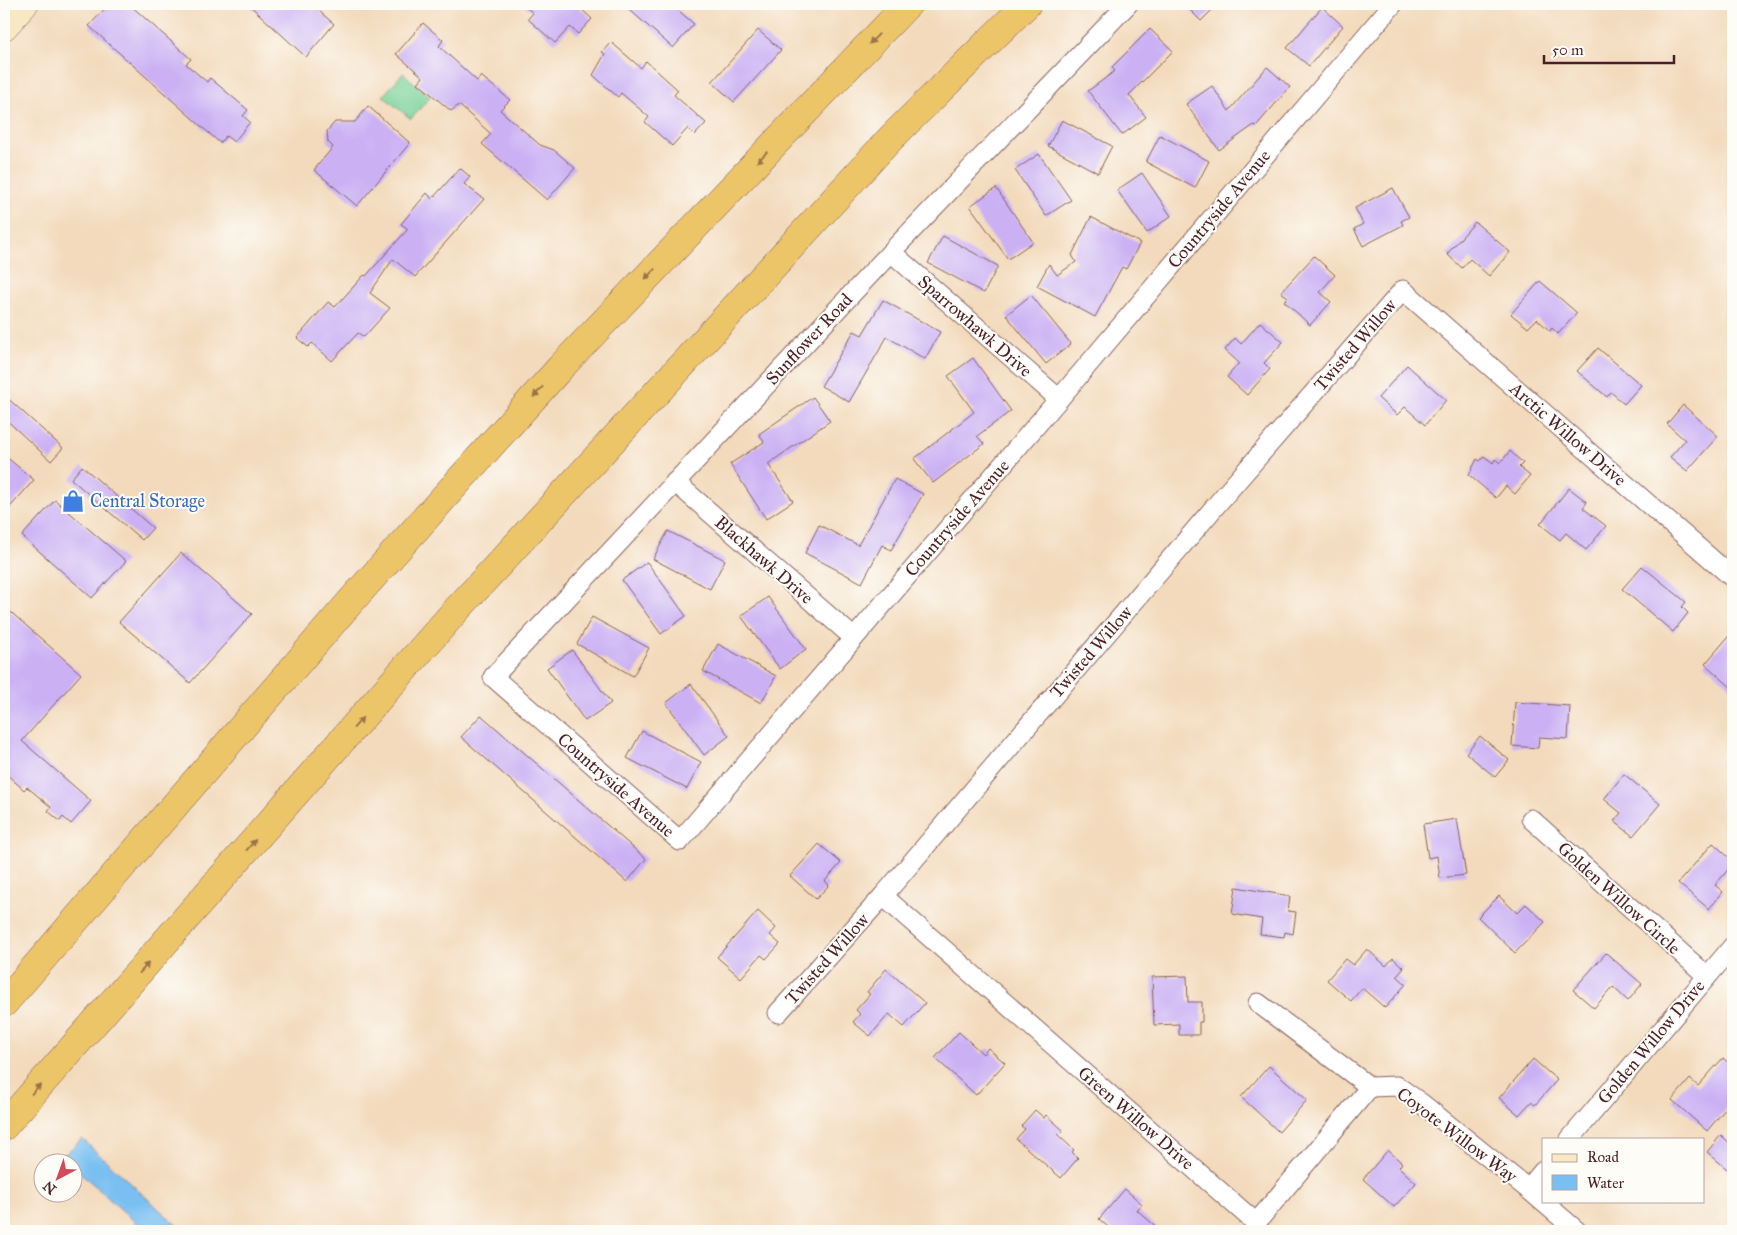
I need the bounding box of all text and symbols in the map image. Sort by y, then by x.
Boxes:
scale bar [1544,32,1674,64]
one-way arrow [868,33,880,45]
text: 50 m [1552,41,1584,59]
street label: Countryside Avenue [1163,145,1275,273]
one-way arrow [756,150,768,162]
one-way arrow [644,268,656,280]
street label: Sparrowhawk Drive [913,270,1037,382]
street label: Sunflower Road [761,289,857,389]
street label: Twisted Willow [1309,294,1401,396]
street label: Arctic Willow Drive [1504,377,1631,491]
one-way arrow [532,386,544,398]
street label: Countryside Avenue [900,455,1014,581]
shop icon: Central Storage [60,488,86,514]
place label: Central Storage [90,490,205,513]
street label: Blackhawk Drive [710,511,818,609]
street label: Twisted Willow [1045,601,1137,703]
one-way arrow [352,717,363,729]
street label: Countryside Avenue [553,728,679,842]
street label: Golden Willow Circle [1553,837,1685,959]
one-way arrow [245,840,257,852]
street label: Twisted Willow [780,909,874,1009]
one-way arrow [138,962,150,974]
street label: Golden Willow Drive [1593,975,1709,1109]
street label: Green Willow Drive [1073,1062,1199,1174]
street label: Coyote Willow Way [1392,1083,1522,1188]
one-way arrow [30,1084,42,1096]
legend [1542,1138,1704,1202]
text: Road [1587,1148,1619,1166]
north arrow [32,1152,82,1202]
text: Water [1587,1174,1624,1192]
text: N [40,1177,60,1198]

